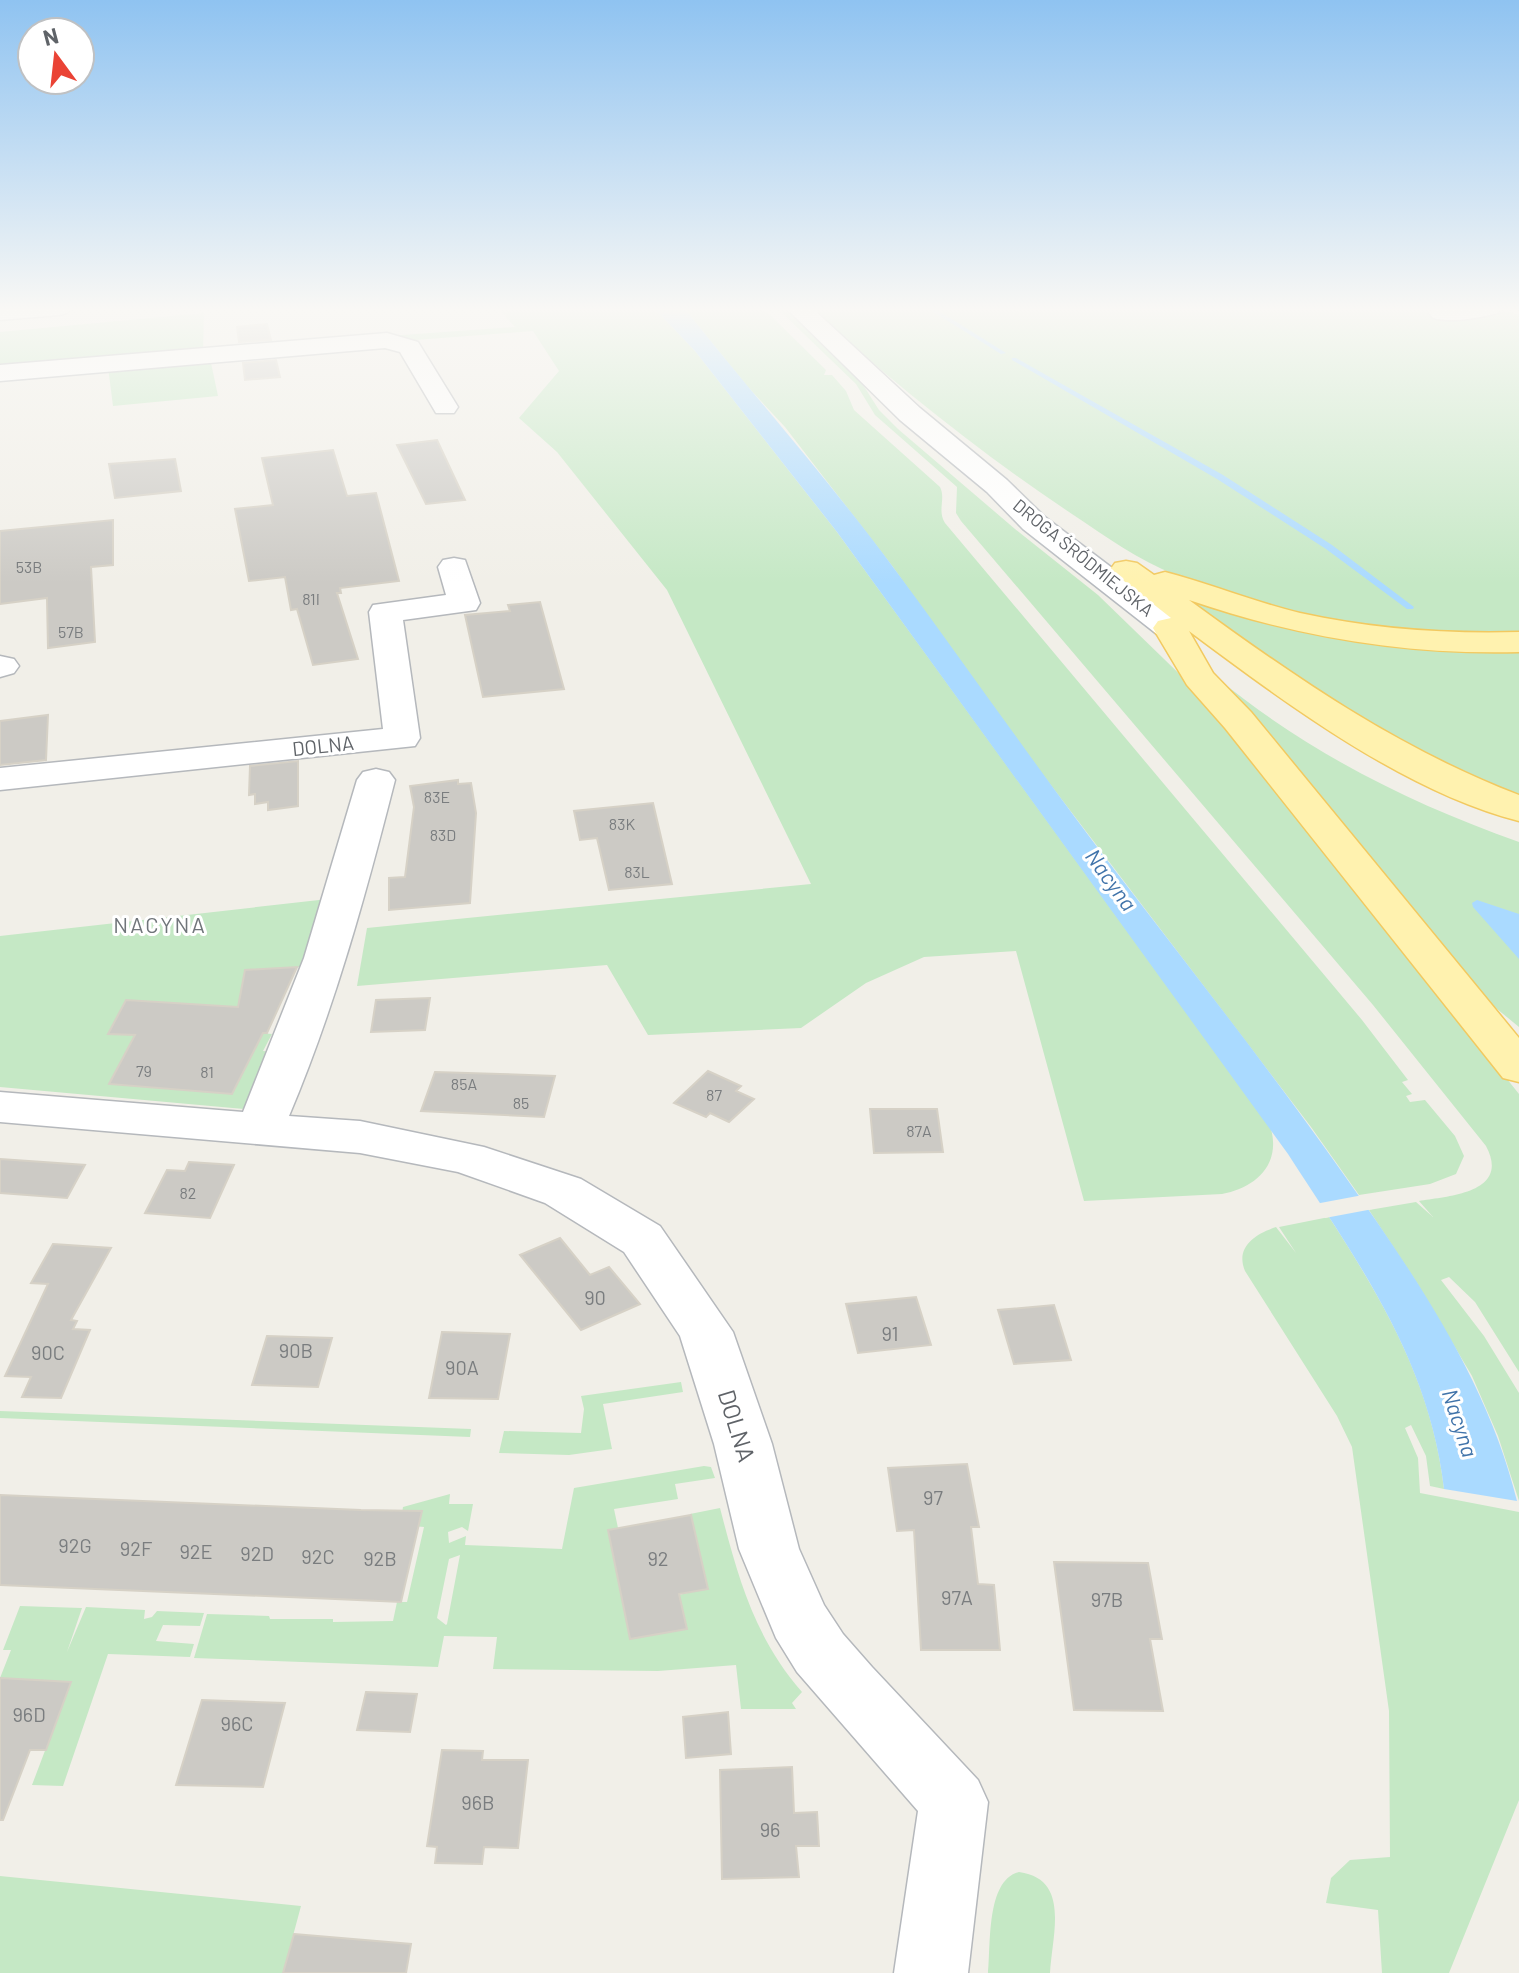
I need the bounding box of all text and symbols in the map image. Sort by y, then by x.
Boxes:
north arrow [16,16,96,96]
text: N [40,21,61,50]
street label: DROGA ŚRÓDMIEJSKA [1009,494,1158,621]
house number: 53B [16,557,42,576]
house number: 81I [302,589,320,608]
house number: 57B [58,622,84,641]
street label: DOLNA [291,730,355,760]
house number: 83E [424,787,450,806]
house number: 83K [609,814,635,833]
house number: 83D [430,825,456,844]
water label: Nacyna [1081,843,1143,915]
house number: 83L [624,862,650,881]
district label: NACYNA [113,911,207,937]
house number: 79 [136,1061,152,1080]
house number: 81 [200,1062,214,1081]
house number: 85A [451,1074,477,1093]
house number: 87 [706,1085,722,1104]
house number: 85 [513,1093,529,1112]
house number: 87A [906,1121,932,1140]
house number: 82 [180,1183,196,1202]
house number: 90 [584,1285,606,1309]
house number: 91 [881,1321,899,1345]
house number: 90B [279,1338,313,1362]
house number: 90C [31,1340,65,1364]
house number: 90A [445,1355,479,1379]
water label: Nacyna [1438,1385,1484,1460]
street label: DOLNA [713,1386,762,1465]
house number: 97 [923,1485,943,1509]
house number: 92G [58,1533,92,1557]
house number: 92F [120,1536,152,1560]
house number: 92E [179,1539,213,1563]
house number: 92D [240,1541,274,1565]
house number: 92C [301,1544,335,1568]
house number: 92B [363,1546,397,1570]
house number: 92 [647,1546,669,1570]
house number: 97A [941,1585,973,1609]
house number: 97B [1091,1587,1123,1611]
house number: 96D [12,1702,46,1726]
house number: 96C [221,1711,253,1735]
house number: 96B [461,1790,495,1814]
house number: 96 [760,1817,780,1841]

